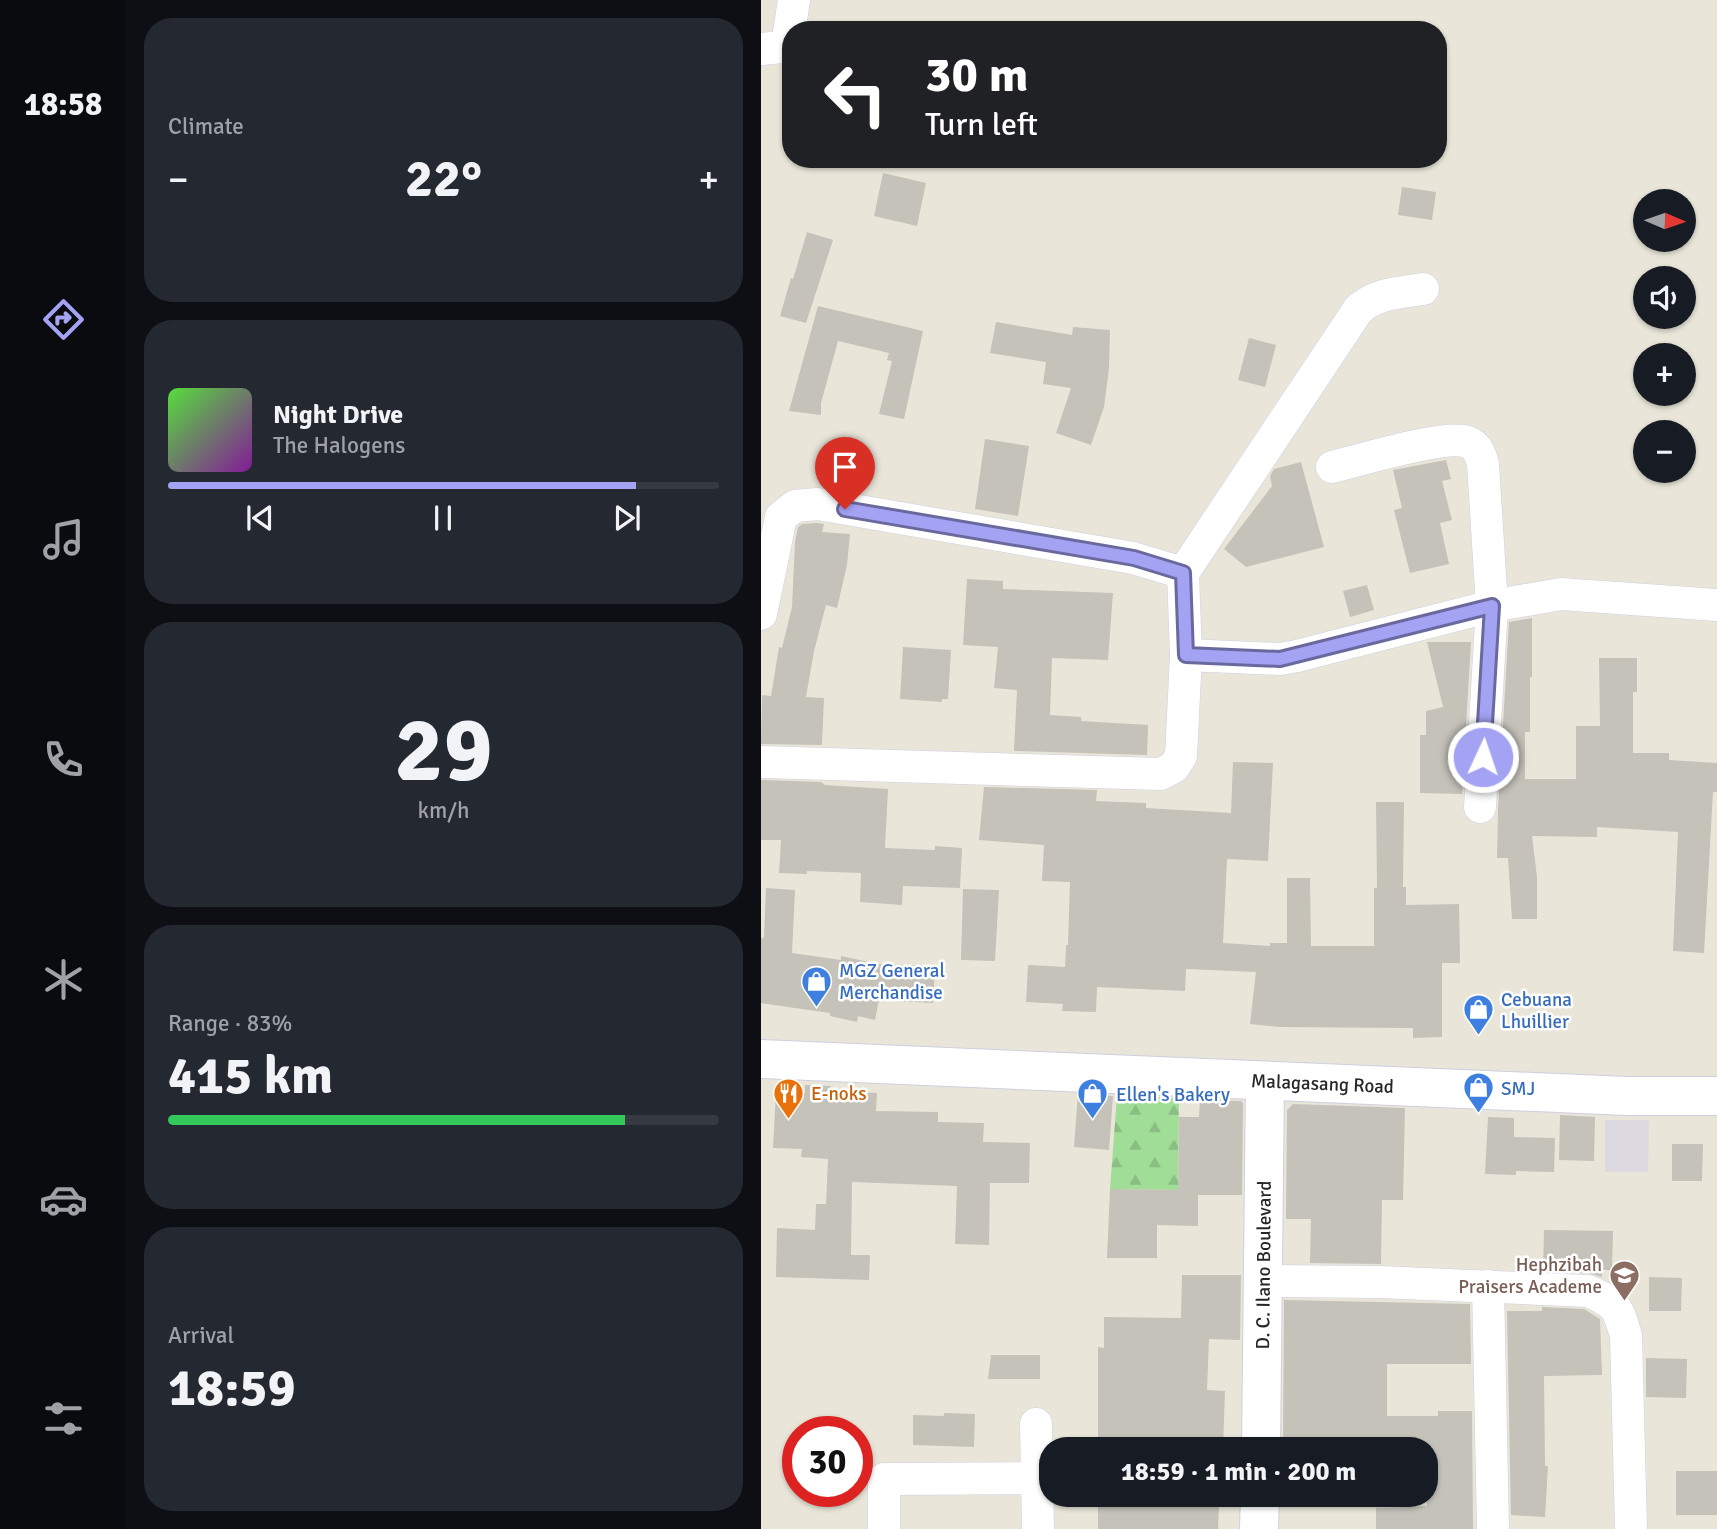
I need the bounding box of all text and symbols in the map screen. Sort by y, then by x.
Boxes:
text: 30 m [925,45,1028,105]
icon: left [810,49,901,140]
text: 18:58 [24,85,102,124]
text: Turn left [925,105,1038,144]
text: Climate [168,112,244,141]
text: 22° [405,147,482,211]
text: − [168,156,189,203]
text: + [698,156,719,203]
north arrow [1633,189,1695,252]
map controls [1633,189,1696,483]
button: sound [1633,266,1696,329]
icon: directions [39,295,88,344]
button: + [1633,343,1696,406]
text: Night Drive [273,399,403,431]
button: − [1633,420,1696,483]
text: The Halogens [273,431,405,460]
pin [815,437,875,509]
icon: arrive [826,448,864,486]
icon: previous [241,499,279,537]
icon: pause [424,499,462,537]
icon: next [608,499,646,537]
icon: music [39,515,88,564]
text: 29 [394,694,493,807]
position arrow [1446,720,1520,794]
icon: phone [39,735,88,784]
text: km/h [417,796,470,825]
icon: climate [39,955,88,1004]
place label: MGZ General Merchandise [839,959,945,1005]
shop icon: MGZ General Merchandise [799,964,833,1008]
place label: Cebuana Lhuillier [1501,988,1572,1034]
shop icon: Cebuana Lhuillier [1461,993,1495,1037]
text: Range · 83% [168,1009,292,1038]
text: 415 km [168,1044,333,1108]
street label: Malagasang Road [1250,1069,1394,1099]
shop icon: SMJ [1461,1071,1495,1115]
restaurant icon: E-noks [771,1076,805,1120]
shop icon: Ellen's Bakery [1076,1077,1110,1121]
place label: SMJ [1501,1077,1535,1101]
place label: E-noks [811,1082,867,1106]
place label: Ellen's Bakery [1116,1083,1230,1107]
icon: car [39,1175,88,1224]
street label: D. C. Ilano Boulevard [1251,1181,1277,1349]
place label: Hephzibah Praisers Academe [1458,1253,1602,1299]
school or university icon: Hephzibah Praisers Academe [1608,1258,1642,1302]
text: Arrival [168,1321,234,1350]
text: 18:59 [168,1356,296,1420]
icon: filters [39,1394,88,1443]
speed limit sign: 30 [782,1416,873,1507]
text: 18:59 · 1 min · 200 m [1121,1456,1356,1488]

